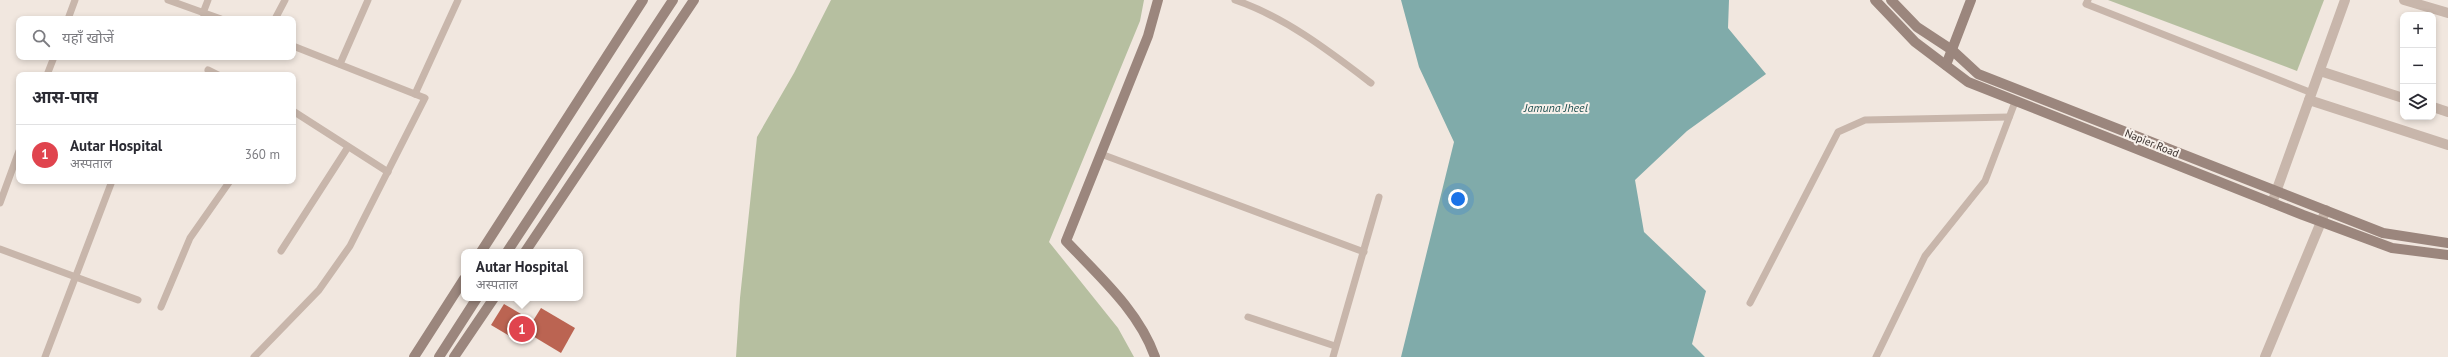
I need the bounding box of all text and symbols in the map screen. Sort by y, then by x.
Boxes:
map controls [2400,12,2436,120]
button: + [2400,12,2436,48]
search box [16,16,296,60]
icon: search [30,27,52,49]
text: यहाँ खोजें [62,28,114,47]
button: − [2400,48,2436,84]
button: layers [2400,84,2436,120]
text: आस-पास [32,86,98,108]
water label: Jamuna Jheel [1523,100,1589,115]
street label: Napier Road [2123,126,2181,160]
text: Autar Hospital [70,136,162,155]
text: 1 [41,146,49,163]
text: 360 m [245,146,280,163]
text: अस्पताल [70,155,112,172]
your location [1448,189,1468,209]
popup [461,249,583,301]
text: Autar Hospital [476,257,568,276]
text: अस्पताल [476,276,518,293]
pin: 1 [509,314,535,344]

